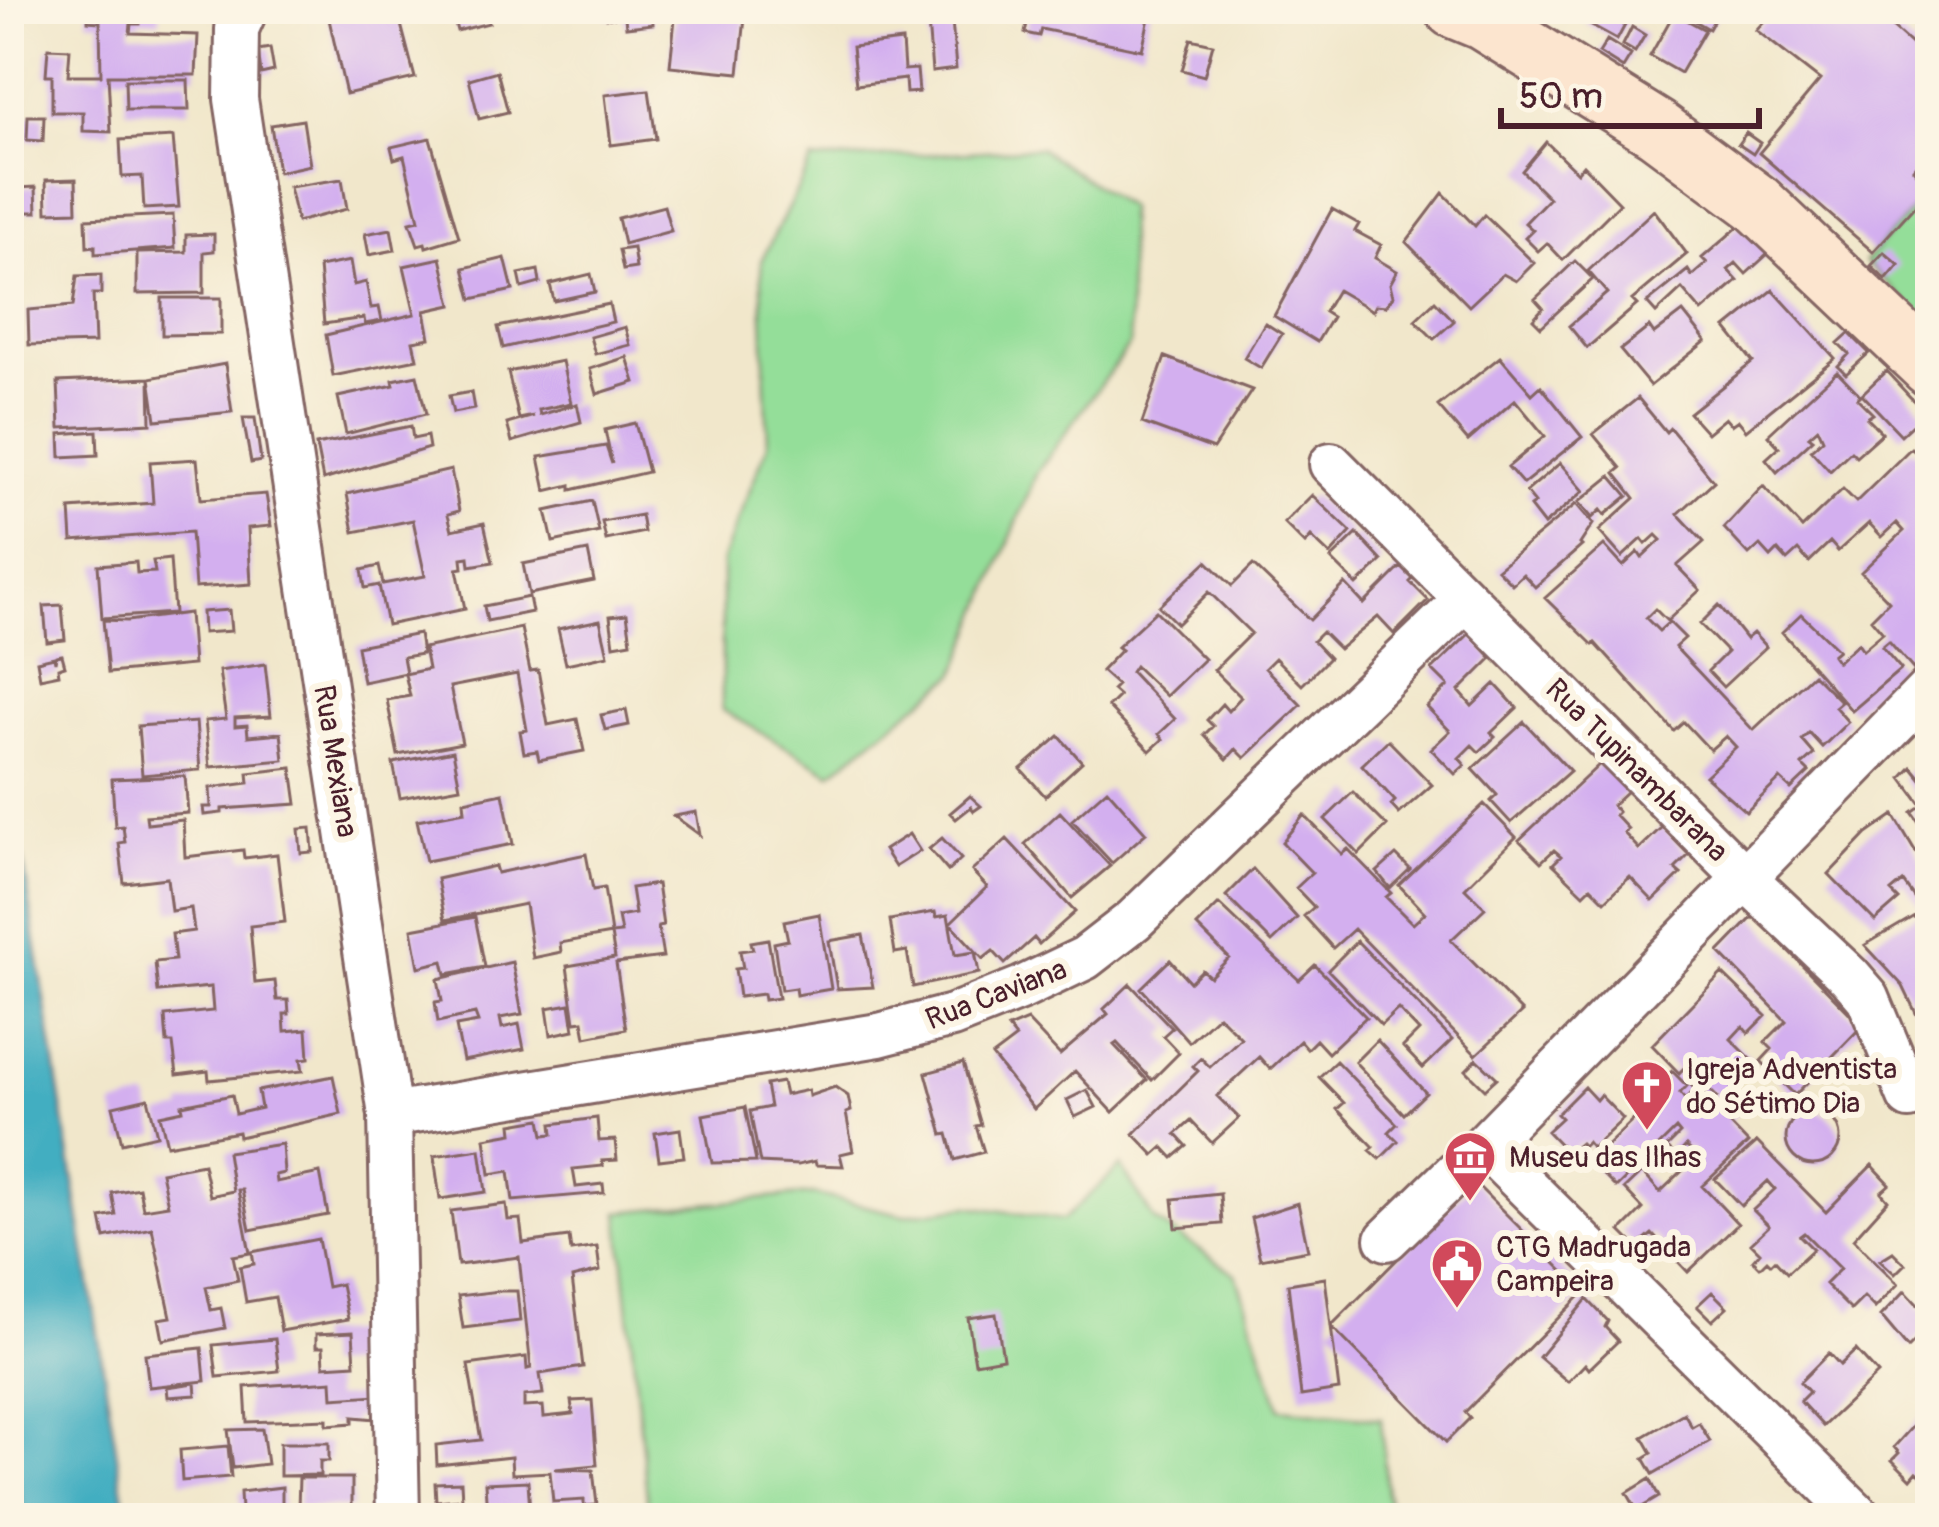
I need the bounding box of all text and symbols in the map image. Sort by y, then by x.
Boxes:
scale bar [1501,54,1759,128]
text: 50 m [1519,74,1603,119]
street label: Rua Tupinambarana [1537,671,1736,870]
street label: Rua Mexiana [305,682,366,840]
street label: Rua Caviana [920,951,1072,1038]
place label: Igreja Adventista do Sétimo Dia [1686,1051,1897,1122]
church icon: Igreja Adventista do Sétimo Dia [1619,1058,1675,1132]
museum icon: Museu das Ilhas [1442,1129,1498,1203]
place label: Museu das Ilhas [1509,1139,1701,1176]
place label: CTG Madrugada Campeira [1496,1229,1691,1300]
public building icon: CTG Madrugada Campeira [1429,1236,1485,1310]

